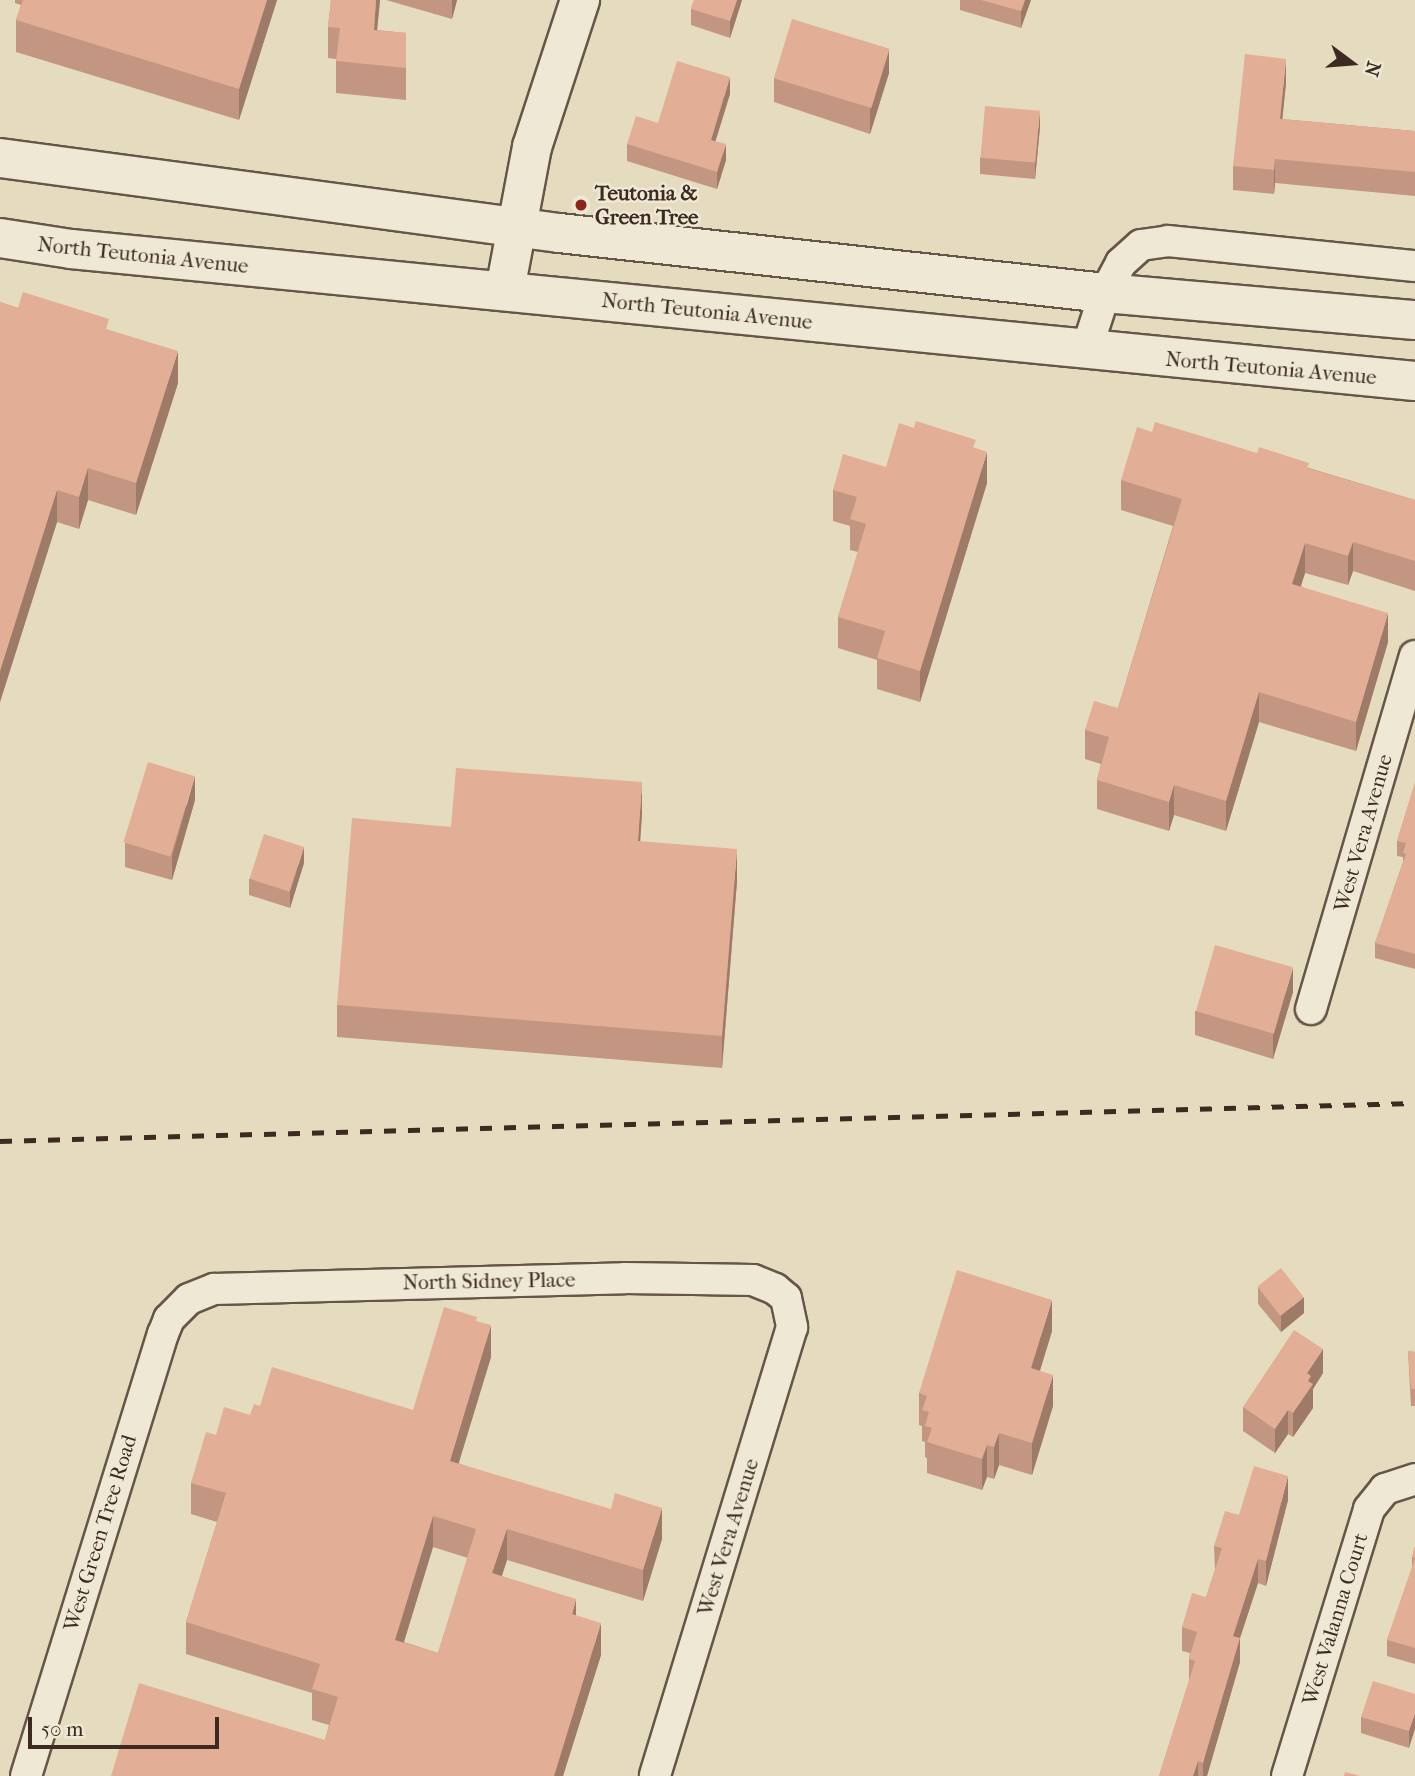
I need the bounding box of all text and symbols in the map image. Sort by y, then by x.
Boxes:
north arrow [1317,28,1387,98]
text: N [1360,59,1385,79]
place label: Teutonia & Green Tree [595,180,698,230]
marker: Teutonia & Green Tree [573,197,589,213]
street label: North Teutonia Avenue [36,231,250,279]
street label: North Teutonia Avenue [600,287,814,335]
street label: North Teutonia Avenue [1164,346,1378,390]
street label: West Vera Avenue [1328,751,1398,915]
street label: North Sidney Place [402,1267,576,1295]
street label: West Green Tree Road [58,1432,142,1634]
street label: West Vera Avenue [692,1455,764,1619]
street label: West Valanna Court [1297,1530,1373,1708]
scale bar [32,1702,222,1746]
text: 50 m [41,1717,84,1741]

